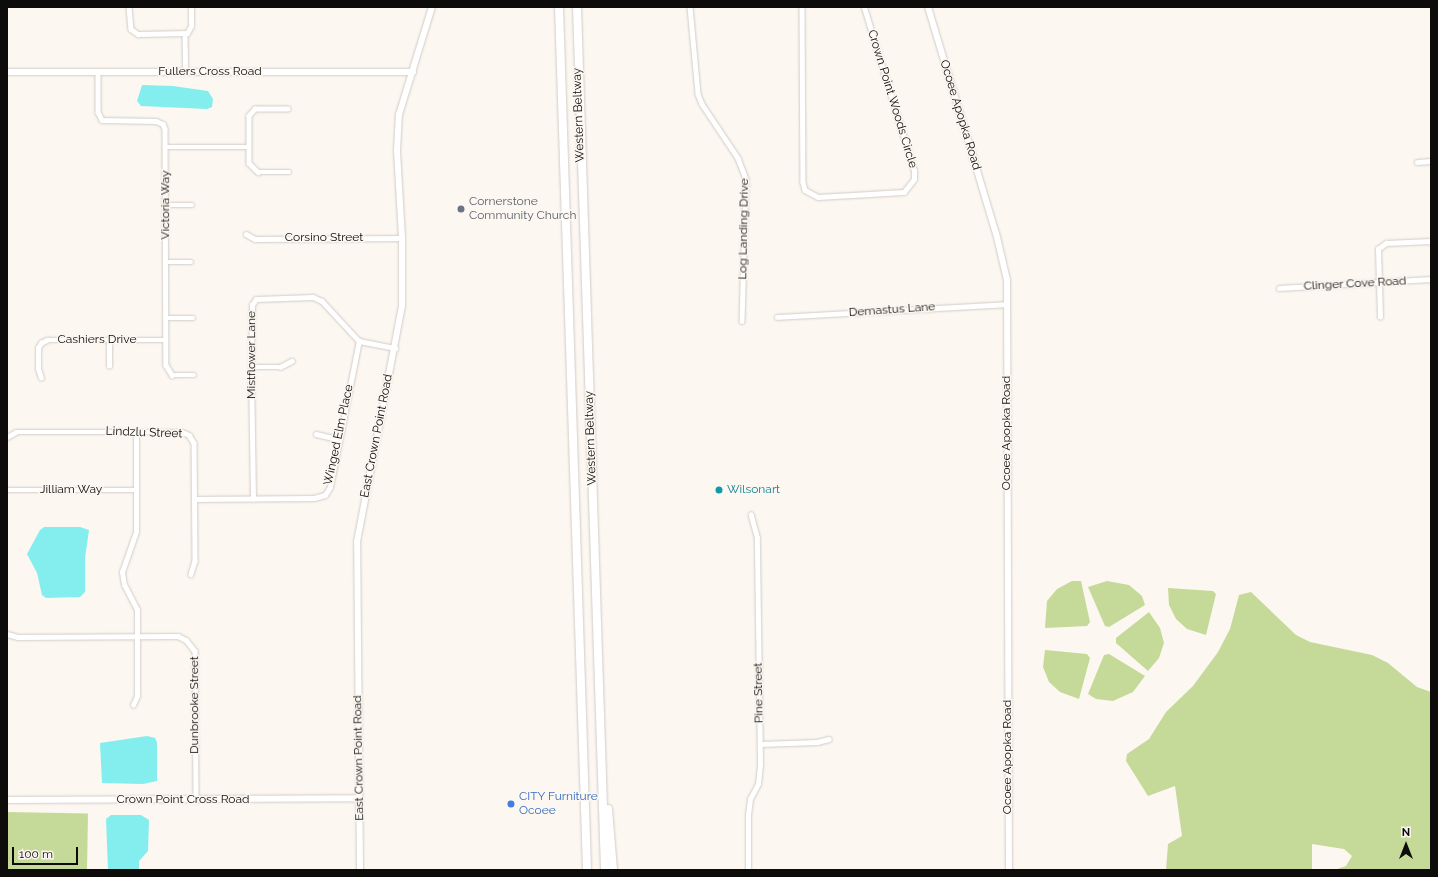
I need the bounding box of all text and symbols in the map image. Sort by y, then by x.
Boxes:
street label: Crown Point Woods Circle [864,28,920,170]
street label: Ocoee Apopka Road [936,58,984,172]
street label: Fullers Cross Road [158,65,262,79]
street label: Western Beltway [570,67,588,163]
street label: Victoria Way [159,170,173,240]
street label: Log Landing Drive [736,178,752,280]
place label: Cornerstone Community Church [469,195,577,223]
marker: Cornerstone Community Church [456,204,466,214]
street label: Corsino Street [285,231,363,245]
street label: Clinger Cove Road [1303,274,1407,294]
street label: Demastus Lane [848,300,936,320]
street label: Mistflower Lane [245,311,259,399]
street label: Cashiers Drive [58,333,136,347]
street label: East Crown Point Road [358,373,396,499]
street label: Ocoee Apopka Road [1000,376,1014,490]
street label: Winged Elm Place [321,383,357,487]
street label: Western Beltway [582,390,600,486]
street label: Lindzlu Street [105,424,183,442]
street label: Jilliam Way [40,483,102,497]
place label: Wilsonart [727,483,780,497]
marker: Wilsonart [714,485,724,495]
street label: Dunbrooke Street [188,656,202,754]
street label: Pine Street [751,663,767,723]
street label: East Crown Point Road [351,695,367,821]
street label: Ocoee Apopka Road [1001,700,1015,814]
place label: CITY Furniture Ocoee [519,790,598,818]
street label: Crown Point Cross Road [117,793,249,807]
marker: CITY Furniture Ocoee [506,799,516,809]
north arrow [1386,825,1426,865]
text: N [1402,826,1410,839]
scale bar [14,839,80,865]
text: 100 m [19,847,53,861]

